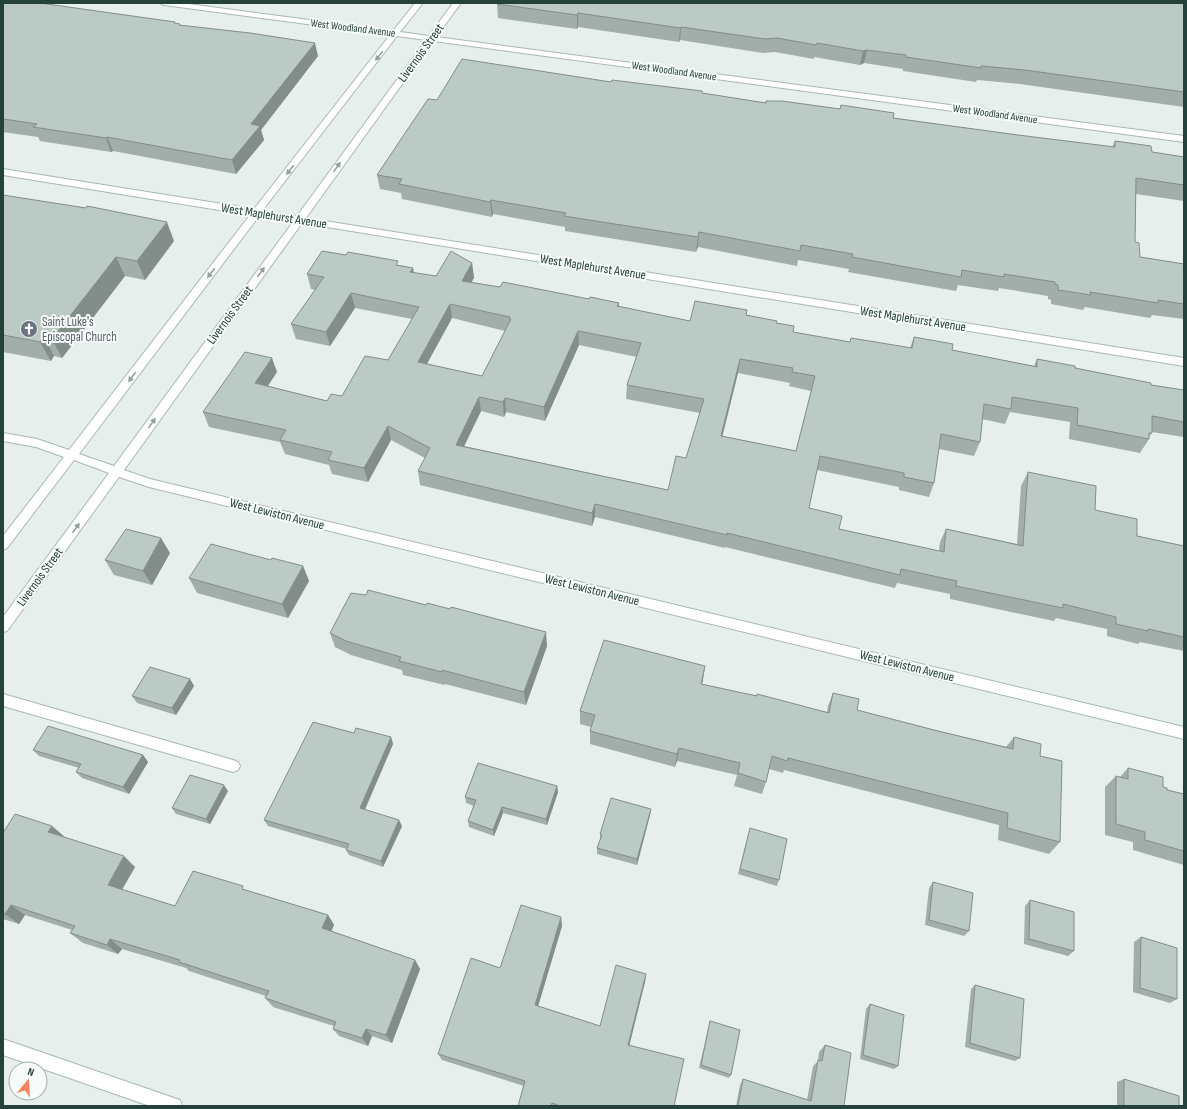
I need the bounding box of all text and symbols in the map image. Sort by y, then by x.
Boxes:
street label: West Woodland Avenue [310,16,396,40]
street label: Livernois Street [394,20,448,85]
one-way arrow [374,51,383,62]
street label: West Woodland Avenue [631,59,717,83]
street label: West Woodland Avenue [952,102,1038,126]
one-way arrow [333,162,341,172]
one-way arrow [286,164,294,175]
street label: West Maplehurst Avenue [220,200,328,232]
street label: West Maplehurst Avenue [539,251,647,283]
one-way arrow [257,267,265,277]
one-way arrow [207,268,215,278]
street label: Livernois Street [203,282,257,347]
street label: West Maplehurst Avenue [859,303,967,335]
place label: Saint Luke's Episcopal Church [42,314,117,345]
church icon: Saint Luke's Episcopal Church [19,319,39,339]
one-way arrow [128,371,137,382]
one-way arrow [148,418,156,428]
street label: West Lewiston Avenue [228,494,326,534]
one-way arrow [72,523,80,534]
street label: Livernois Street [13,544,67,609]
street label: West Lewiston Avenue [543,570,641,610]
street label: West Lewiston Avenue [858,646,956,686]
north arrow [8,1061,48,1101]
text: N [26,1065,36,1079]

